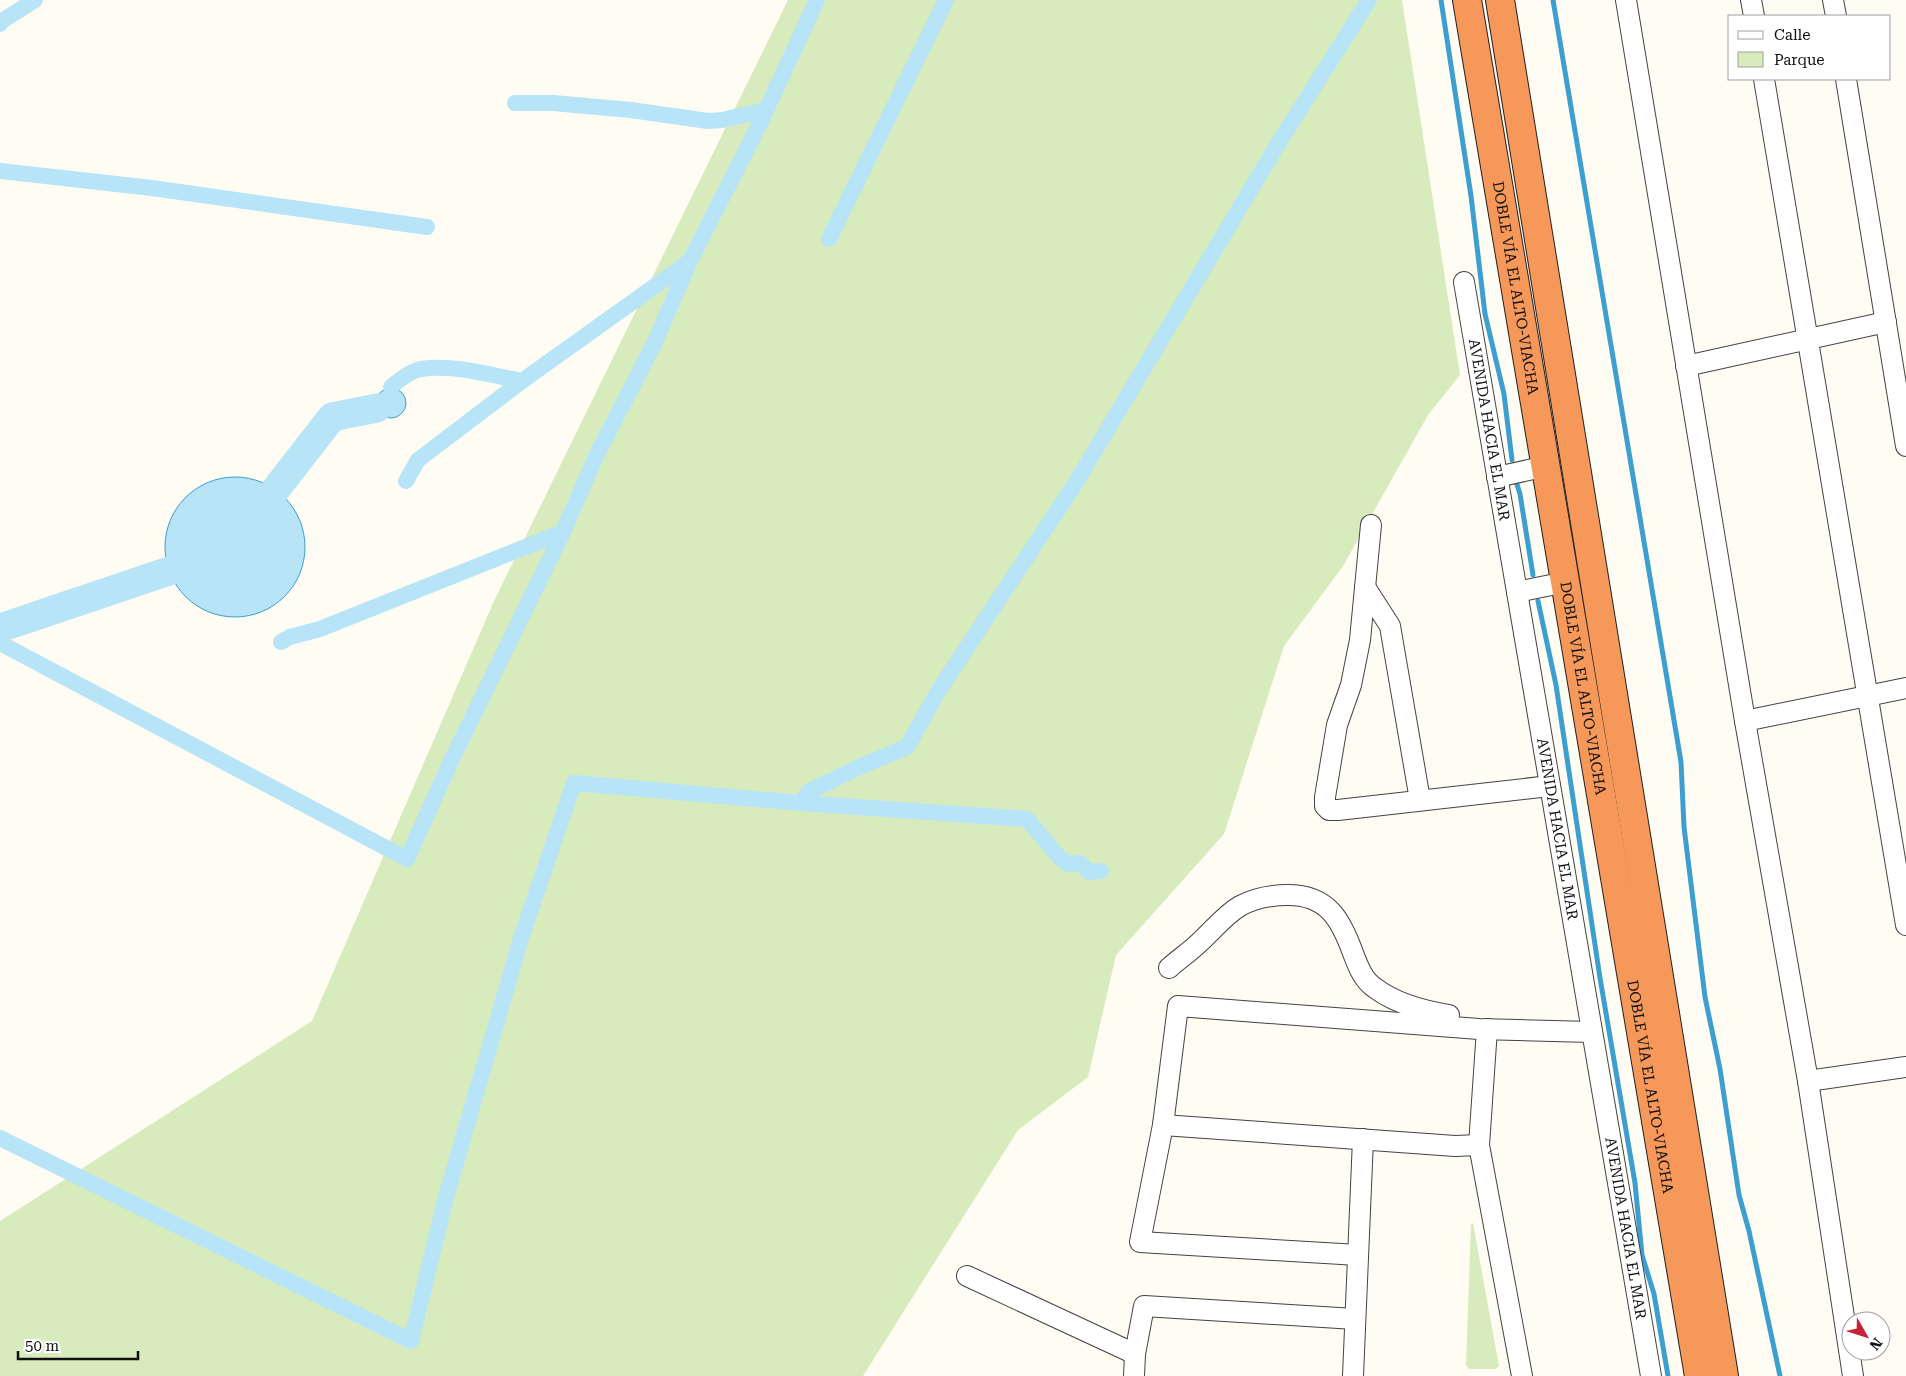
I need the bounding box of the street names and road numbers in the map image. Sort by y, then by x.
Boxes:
street label: DOBLE VÍA EL ALTO-VIACHA [1489,180,1542,397]
street label: AVENIDA HACIA EL MAR [1465,338,1514,523]
street label: DOBLE VÍA EL ALTO-VIACHA [1556,580,1610,797]
street label: AVENIDA HACIA EL MAR [1533,737,1582,922]
street label: DOBLE VÍA EL ALTO-VIACHA [1623,979,1677,1195]
street label: AVENIDA HACIA EL MAR [1601,1136,1650,1321]

